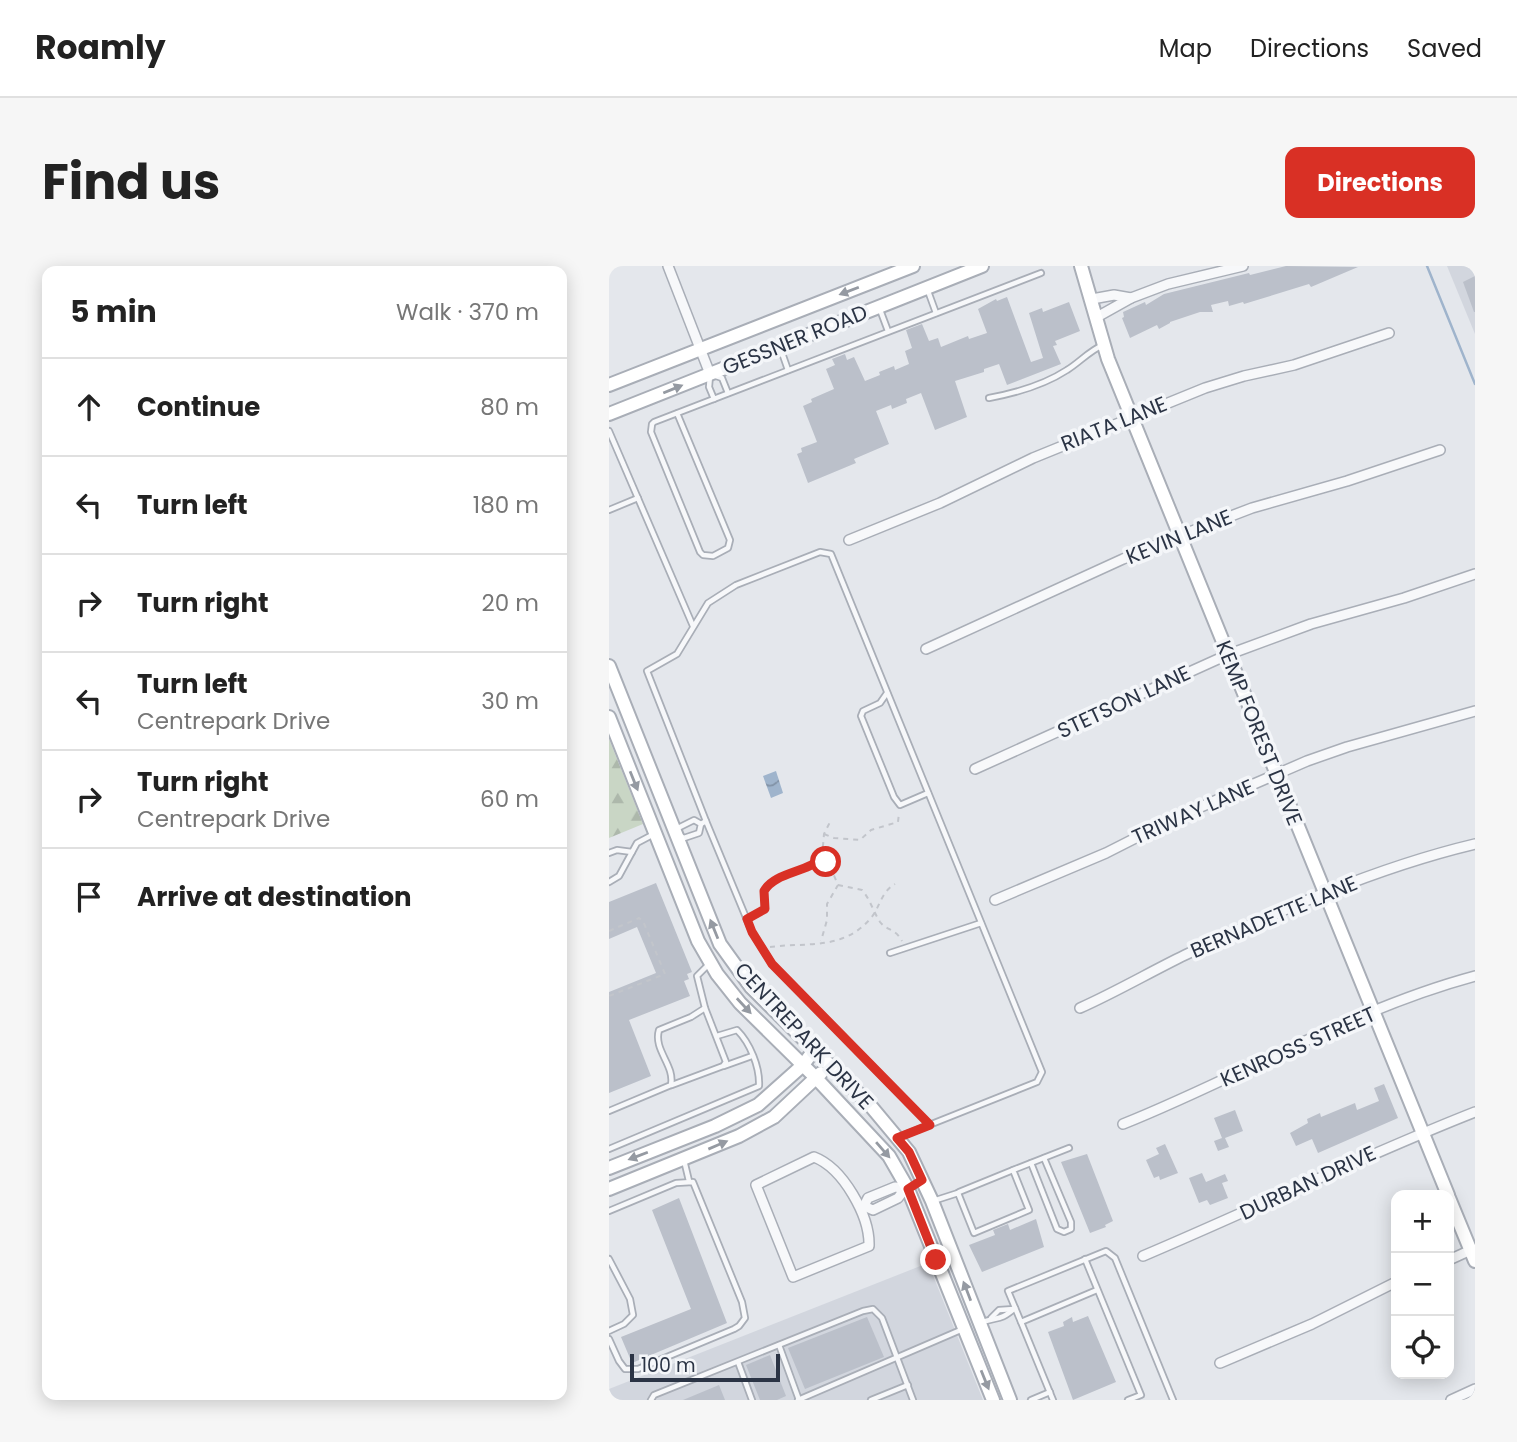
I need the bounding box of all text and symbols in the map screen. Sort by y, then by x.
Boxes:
text: Roamly [35,24,165,71]
text: Map [1159,32,1212,65]
text: Directions [1250,32,1369,65]
text: Saved [1407,32,1482,65]
button: Directions [1285,147,1475,218]
text: Find us [42,148,220,216]
one-way arrow [839,285,860,296]
text: 5 min [70,290,157,333]
text: Walk · 370 m [396,296,539,328]
street label: GESSNER ROAD [718,297,872,382]
one-way arrow [662,383,683,394]
icon: ahead [70,388,108,426]
text: Continue [137,389,260,425]
street label: RIATA LANE [1056,389,1171,458]
text: 80 m [480,391,539,423]
icon: left [70,486,108,524]
text: Turn left [137,487,248,523]
text: 180 m [473,489,539,521]
street label: KEVIN LANE [1122,502,1236,571]
icon: right [70,584,108,622]
text: Turn right [137,585,269,621]
text: 20 m [481,587,539,619]
street label: KEMP FOREST DRIVE [1209,636,1310,830]
street label: STETSON LANE [1052,658,1195,745]
text: Turn left [137,666,248,702]
icon: left [70,682,108,720]
text: 30 m [481,685,539,717]
text: Centrepark Drive [137,705,330,737]
text: Turn right [137,764,269,800]
one-way arrow [629,770,640,791]
street label: TRIWAY LANE [1127,772,1258,851]
icon: right [70,780,108,818]
text: 60 m [480,783,539,815]
text: Centrepark Drive [137,803,330,835]
route start [810,846,841,877]
street label: BERNADETTE LANE [1186,868,1362,965]
icon: arrive [70,878,108,916]
text: Arrive at destination [137,879,412,915]
one-way arrow [708,919,719,940]
street label: CENTREPARK DRIVE [728,956,880,1116]
one-way arrow [735,997,751,1014]
street label: KENROSS STREET [1216,999,1380,1094]
street label: DURBAN DRIVE [1235,1138,1381,1227]
one-way arrow [707,1139,728,1150]
one-way arrow [875,1141,891,1159]
one-way arrow [628,1151,649,1162]
map controls [1391,1190,1454,1379]
button: + [1391,1190,1454,1253]
route end [920,1244,951,1275]
button: − [1391,1253,1454,1316]
one-way arrow [961,1281,972,1302]
button: locate [1391,1316,1454,1379]
scale bar [630,1351,781,1383]
text: 100 m [641,1352,696,1379]
one-way arrow [979,1369,990,1390]

